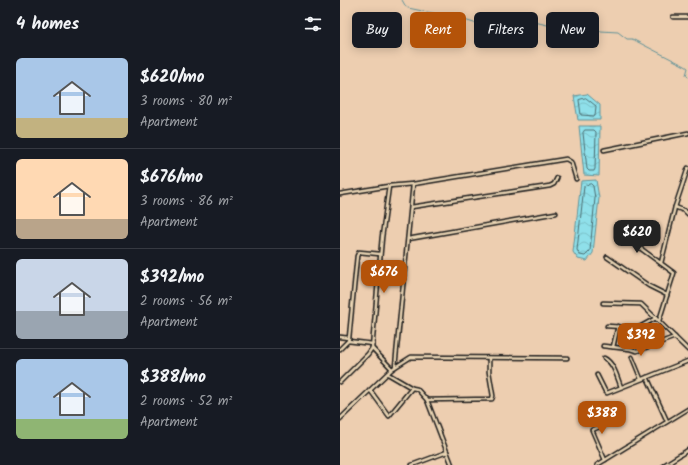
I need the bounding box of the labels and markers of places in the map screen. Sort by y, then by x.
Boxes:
pin: $620 [613,220,661,254]
pin: $676 [360,260,408,294]
pin: $392 [617,323,665,357]
pin: $388 [578,401,626,435]

